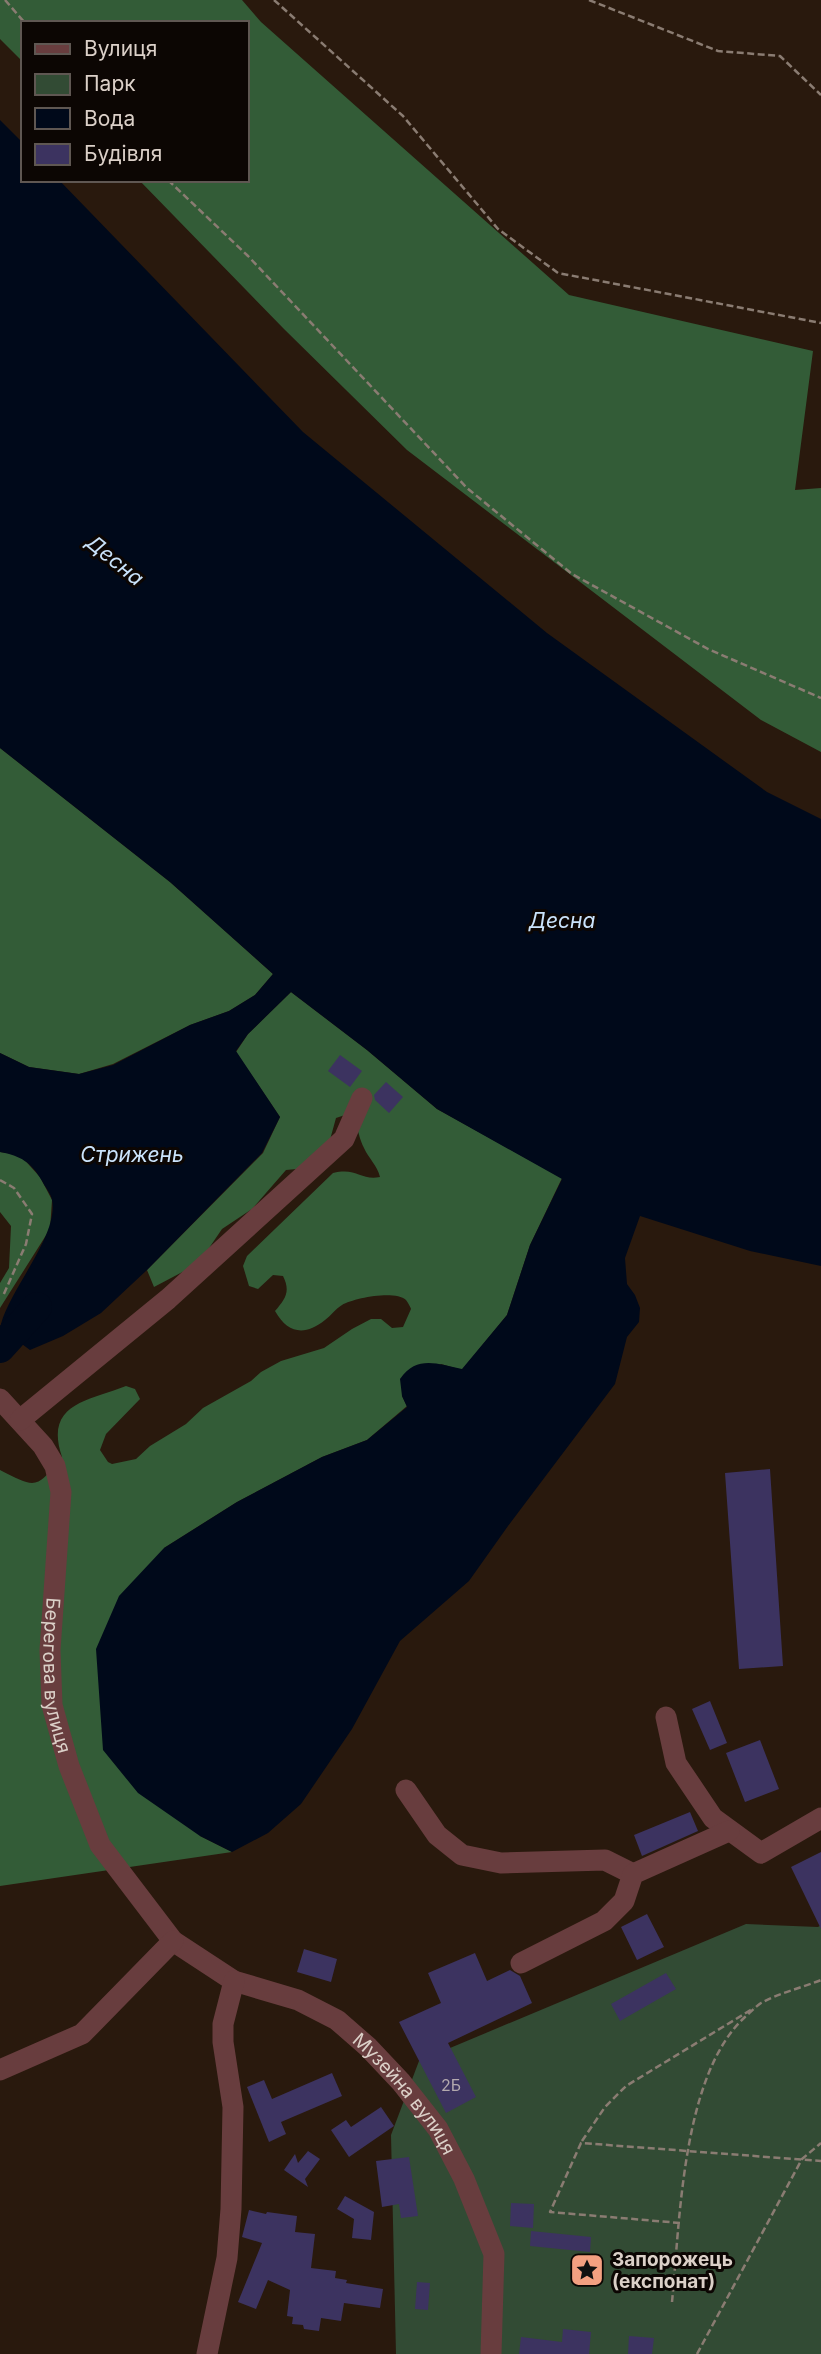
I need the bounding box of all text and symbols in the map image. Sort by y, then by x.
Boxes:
legend [21,21,248,182]
text: Вулиця [84,36,157,61]
text: Парк [84,71,136,96]
text: Вода [84,106,135,131]
text: Будівля [84,141,162,166]
water label: Десна [80,529,149,591]
water label: Десна [528,908,595,933]
water label: Стрижень [80,1142,184,1167]
street label: Берегова вулиця [38,1597,76,1756]
street label: Музейна вулиця [348,2028,461,2158]
house number: 2Б [441,2075,461,2095]
place label: Запорожець (експонат) [612,2248,733,2293]
place icon: Запорожець (експонат) [568,2251,606,2289]

